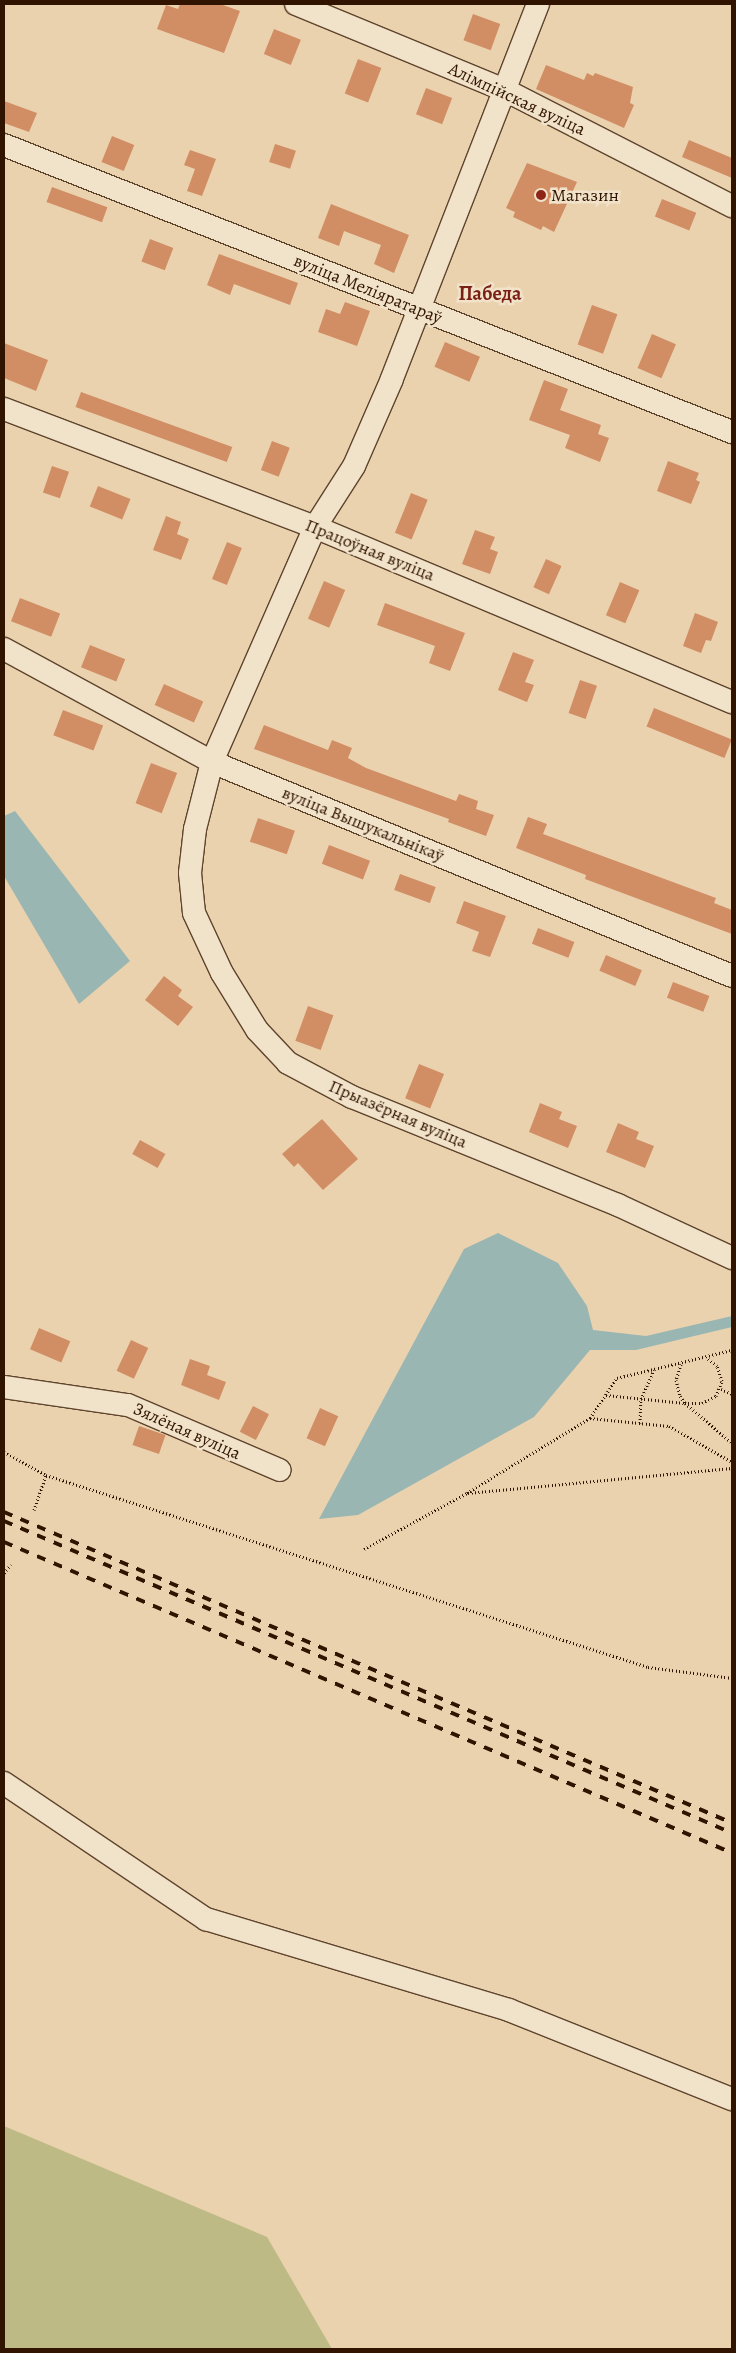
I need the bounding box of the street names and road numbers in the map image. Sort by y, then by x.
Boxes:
street label: Алімпійская вуліца [445,58,589,140]
street label: вуліца Меліяратараў [291,249,445,329]
street label: Працоўная вуліца [302,514,438,586]
street label: вуліца Вышукальнікаў [279,782,447,866]
street label: Прыазёрная вуліца [326,1075,470,1153]
street label: Зялёная вуліца [130,1398,244,1464]

